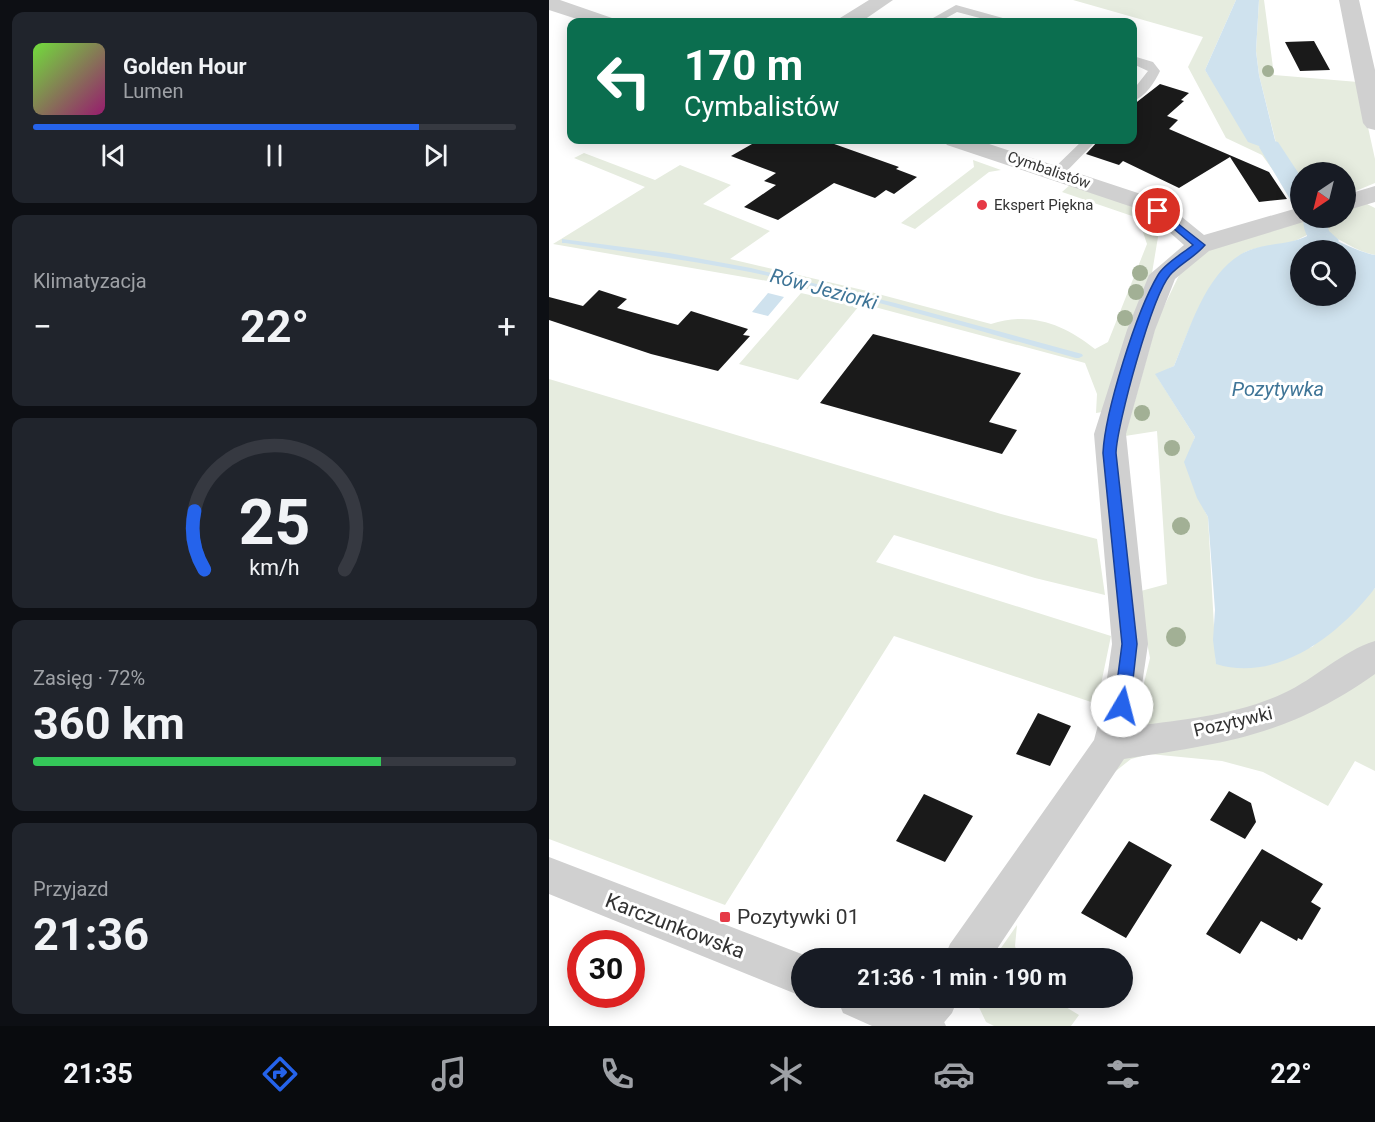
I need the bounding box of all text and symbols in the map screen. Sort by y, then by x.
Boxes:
text: 170 m [684,41,803,90]
icon: left [585,42,663,120]
text: Golden Hour [123,54,247,79]
text: Lumen [123,79,184,103]
text: Cymbalistów [684,91,839,123]
icon: previous [97,139,130,172]
icon: pause [258,139,291,172]
icon: next [419,139,452,172]
street label: Cymbalistów [1005,147,1093,193]
north arrow [1290,162,1356,228]
map controls [1290,162,1356,306]
pin [1132,185,1183,236]
icon: arrive [1141,194,1174,227]
place label: Ekspert Piękna [994,196,1093,214]
marker: Ekspert Piękna [975,198,989,212]
button: search [1290,240,1356,306]
water label: Rów Jeziorki [768,263,881,315]
text: Klimatyzacja [33,269,147,293]
text: 22° [240,300,309,353]
text: − [33,307,52,346]
text: + [497,307,516,346]
water label: Pozytywka [1232,377,1324,401]
text: 25 [239,486,310,559]
text: km/h [249,555,300,580]
text: Zasięg · 72% [33,666,145,690]
position arrow [1090,674,1154,738]
text: 360 km [33,697,185,750]
street label: Pozytywki [1191,702,1274,741]
text: Przyjazd [33,877,109,901]
street label: Karczunkowska [602,888,748,964]
place label: Pozytywki 01 [737,905,859,929]
text: 21:36 [33,908,149,961]
marker: Pozytywki 01 [718,910,732,924]
speed limit sign: 30 [567,930,645,1008]
text: 21:36 · 1 min · 190 m [857,965,1067,990]
icon: directions [259,1053,301,1095]
icon: music [428,1053,470,1095]
icon: phone [596,1053,638,1095]
icon: climate [765,1053,807,1095]
icon: car [933,1053,975,1095]
icon: filters [1102,1053,1144,1095]
text: 21:35 [63,1058,133,1090]
text: 22° [1270,1058,1312,1090]

